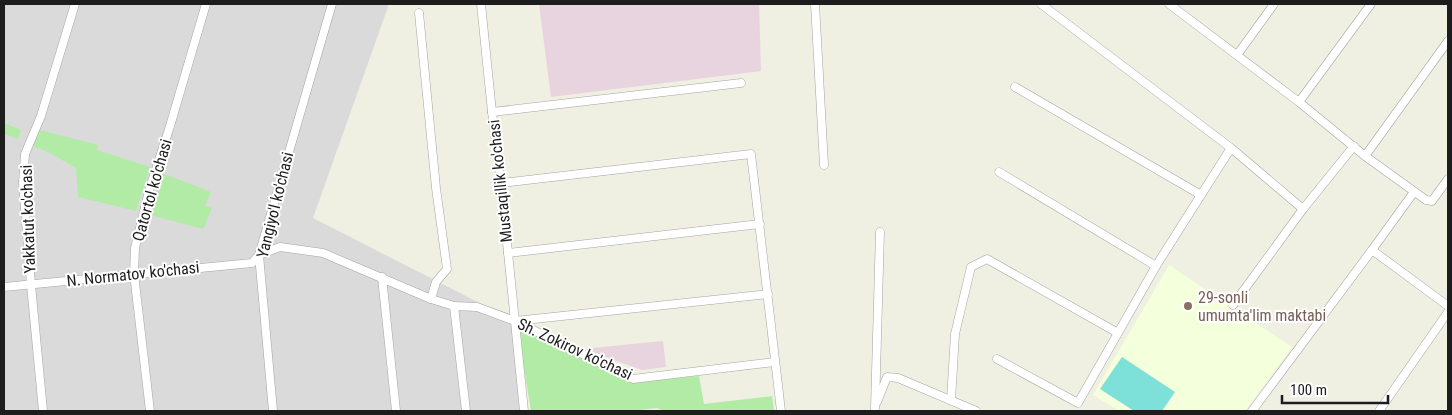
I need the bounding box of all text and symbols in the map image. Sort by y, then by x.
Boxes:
street label: Mustaqillik ko'chasi [484,119,516,243]
street label: Qatortol ko'chasi [128,137,176,243]
street label: Yangiyo'l ko'chasi [253,150,297,260]
street label: Yakkatut ko'chasi [17,164,39,274]
street label: N. Normatov ko'chasi [66,258,200,290]
place label: 29-sonli umumta'lim maktabi [1198,288,1326,325]
marker: 29-sonli umumta'lim maktabi [1182,300,1194,312]
street label: Sh. Zokirov ko'chasi [515,314,635,384]
scale bar [1282,372,1388,404]
text: 100 m [1290,381,1327,399]

